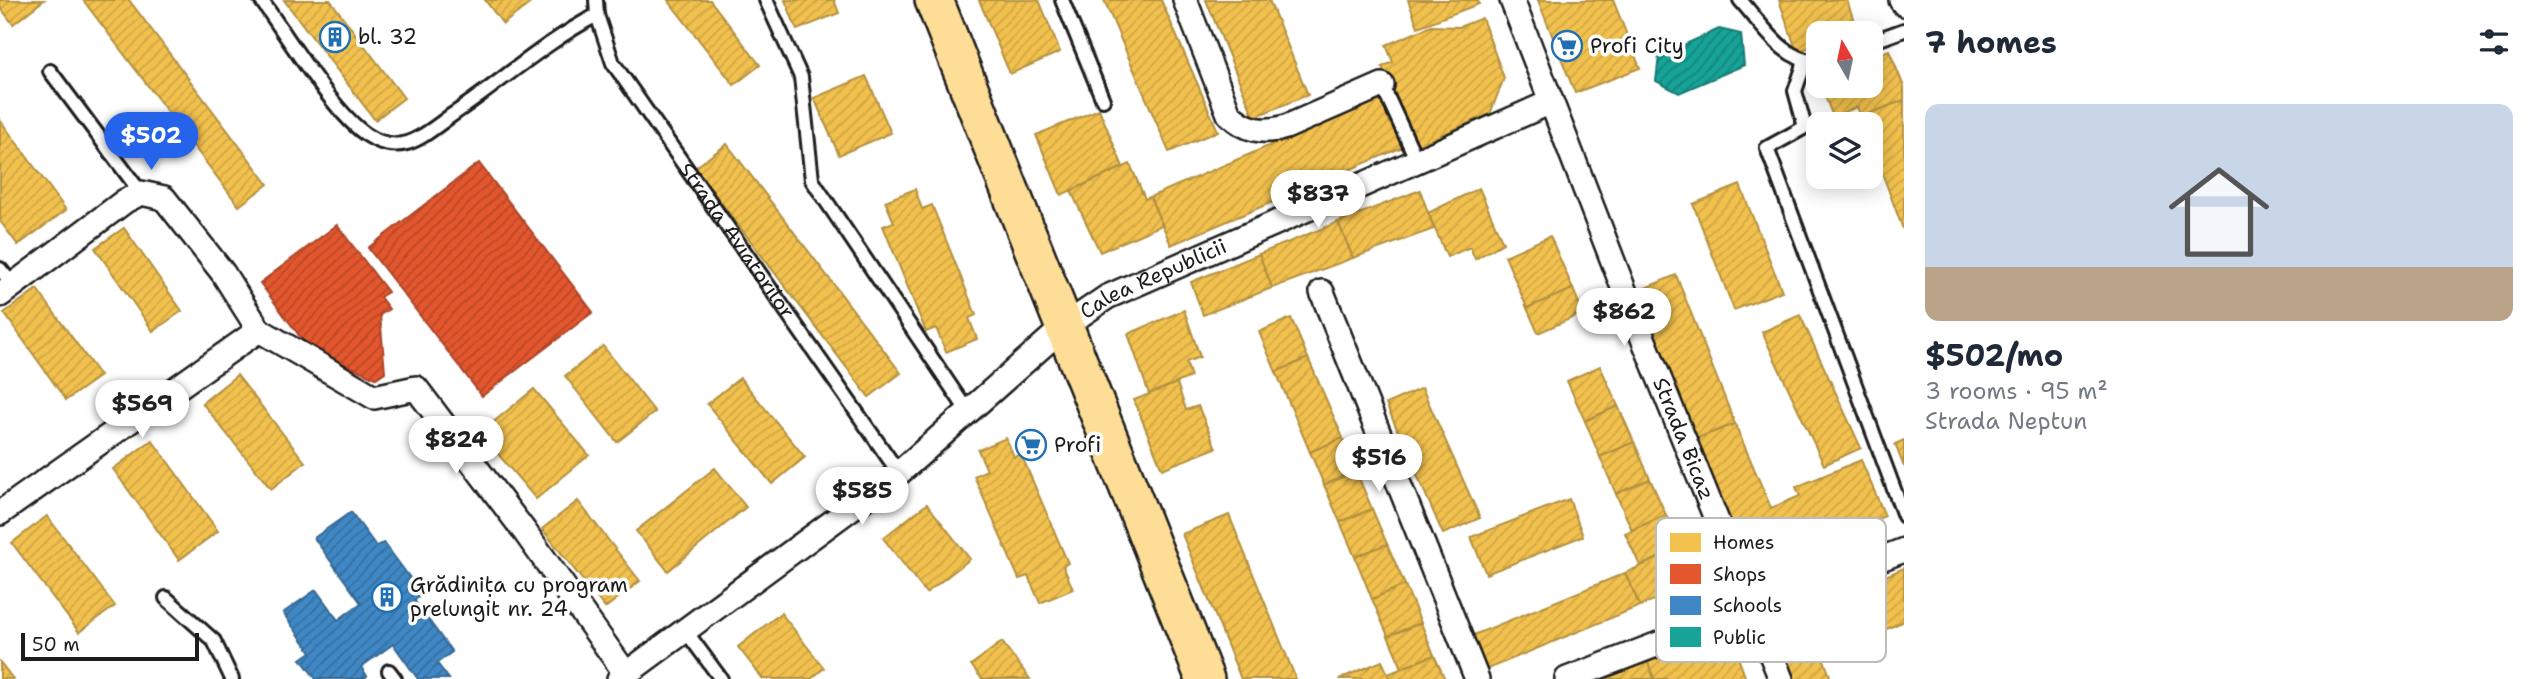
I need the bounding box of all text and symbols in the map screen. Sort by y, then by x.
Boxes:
building icon: bl. 32 [318,20,352,54]
north arrow [1806,21,1883,98]
map controls [1806,21,1883,189]
text: 7 homes [1925,22,2057,63]
place label: bl. 32 [358,23,417,51]
icon: filters [2475,23,2513,61]
supermarket icon: Profi City [1550,29,1584,63]
place label: Profi City [1590,32,1684,60]
button: layers [1806,112,1883,189]
pin: $502 [110,113,192,172]
text: $502 [120,120,182,150]
icon: home [2156,149,2282,275]
street label: Strada Aviatorilor [673,157,801,324]
pin: $837 [1277,170,1359,230]
text: $837 [1287,178,1349,208]
street label: Calea Republicii [1074,232,1231,326]
pin: $862 [1583,288,1665,348]
text: $862 [1592,296,1656,326]
text: $502/mo [1925,335,2063,376]
street label: Strada Bicaz [1646,373,1721,504]
text: 3 rooms · 95 m² [1925,376,2108,406]
pin: $569 [101,380,183,440]
text: $569 [111,388,173,418]
text: Strada Neptun [1925,406,2087,436]
pin: $824 [415,416,497,476]
text: $824 [425,424,487,454]
supermarket icon: Profi [1014,428,1048,462]
place label: Profi [1054,431,1101,459]
pin: $516 [1338,434,1420,494]
text: $516 [1351,442,1407,472]
pin: $585 [821,468,903,527]
text: $585 [832,475,892,505]
legend [1656,518,1886,662]
text: Homes [1713,530,1774,555]
text: Shops [1713,562,1767,587]
place label: Grădinița cu program prelungit nr. 24 [410,571,628,623]
building icon: Grădinița cu program prelungit nr. 24 [370,580,404,614]
text: Schools [1713,593,1782,618]
text: Public [1713,625,1766,650]
scale bar [21,630,200,662]
text: 50 m [32,632,80,657]

